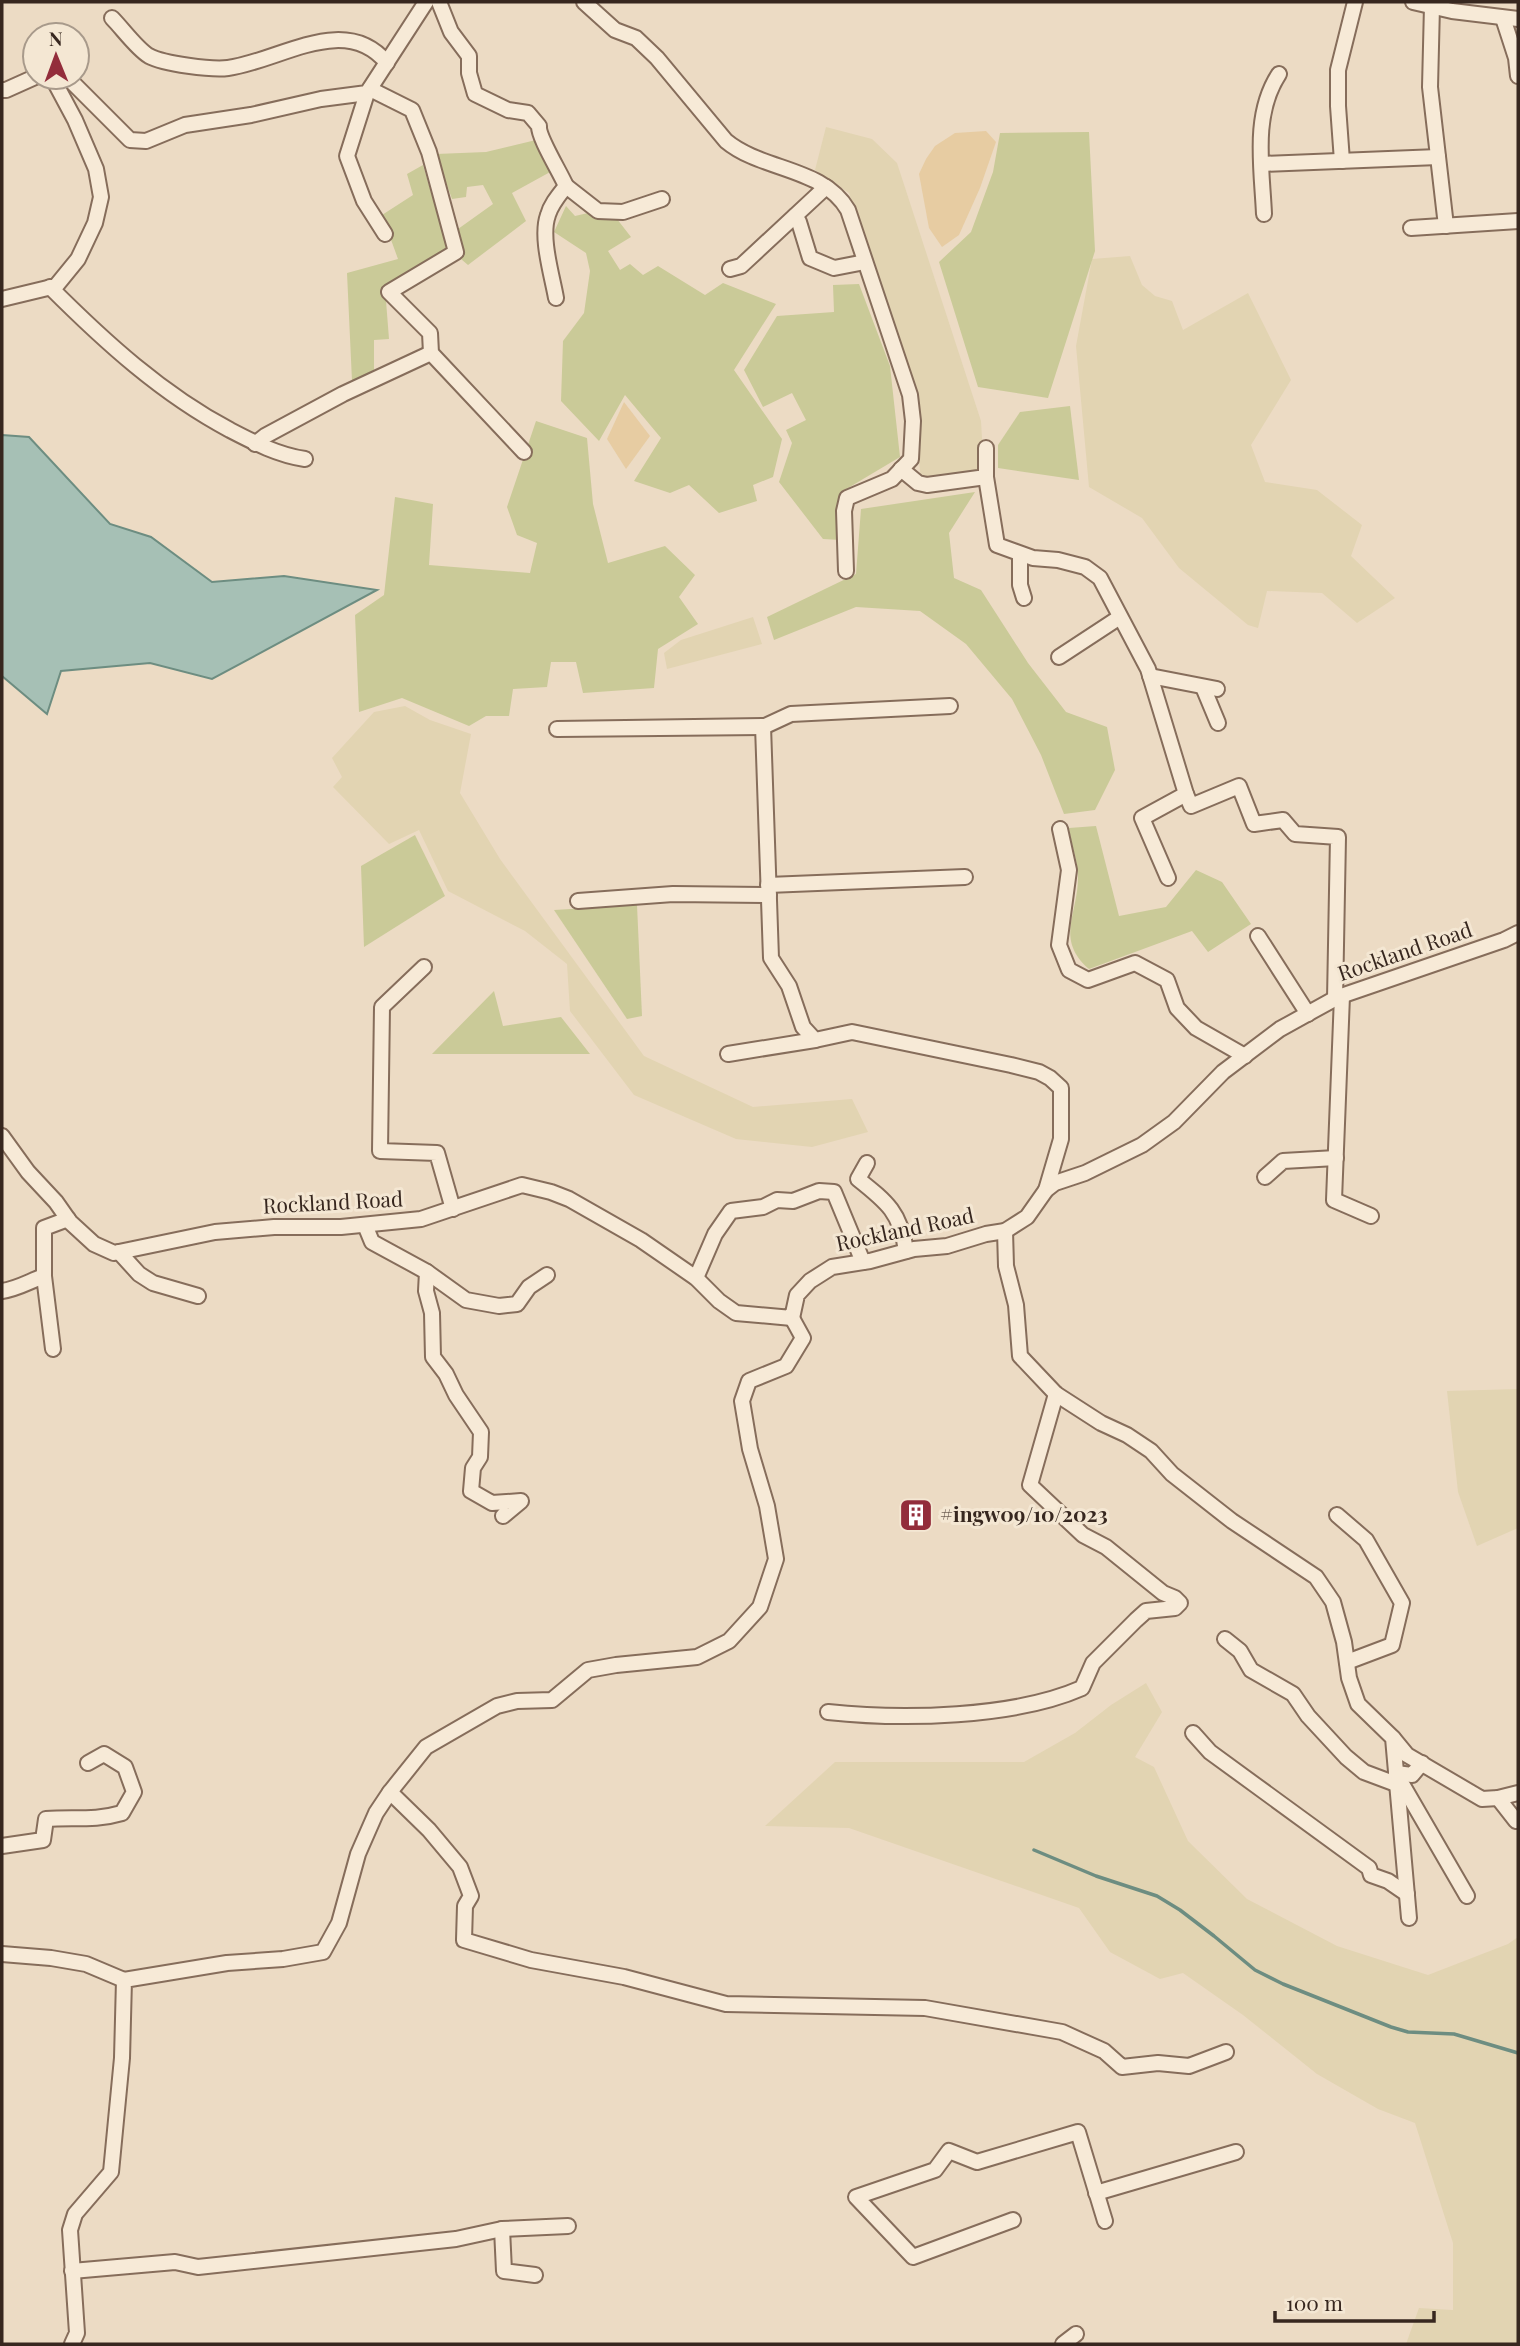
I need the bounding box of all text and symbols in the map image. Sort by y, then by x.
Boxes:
north arrow [21,21,91,91]
text: N [49,25,63,51]
street label: Rockland Road [1333,914,1475,986]
street label: Rockland Road [262,1183,404,1219]
street label: Rockland Road [833,1200,976,1256]
building icon: #ingw09/10/2023 [897,1496,935,1534]
place label: #ingw09/10/2023 [940,1499,1108,1527]
scale bar [1275,2280,1434,2324]
text: 100 m [1286,2288,1343,2316]

